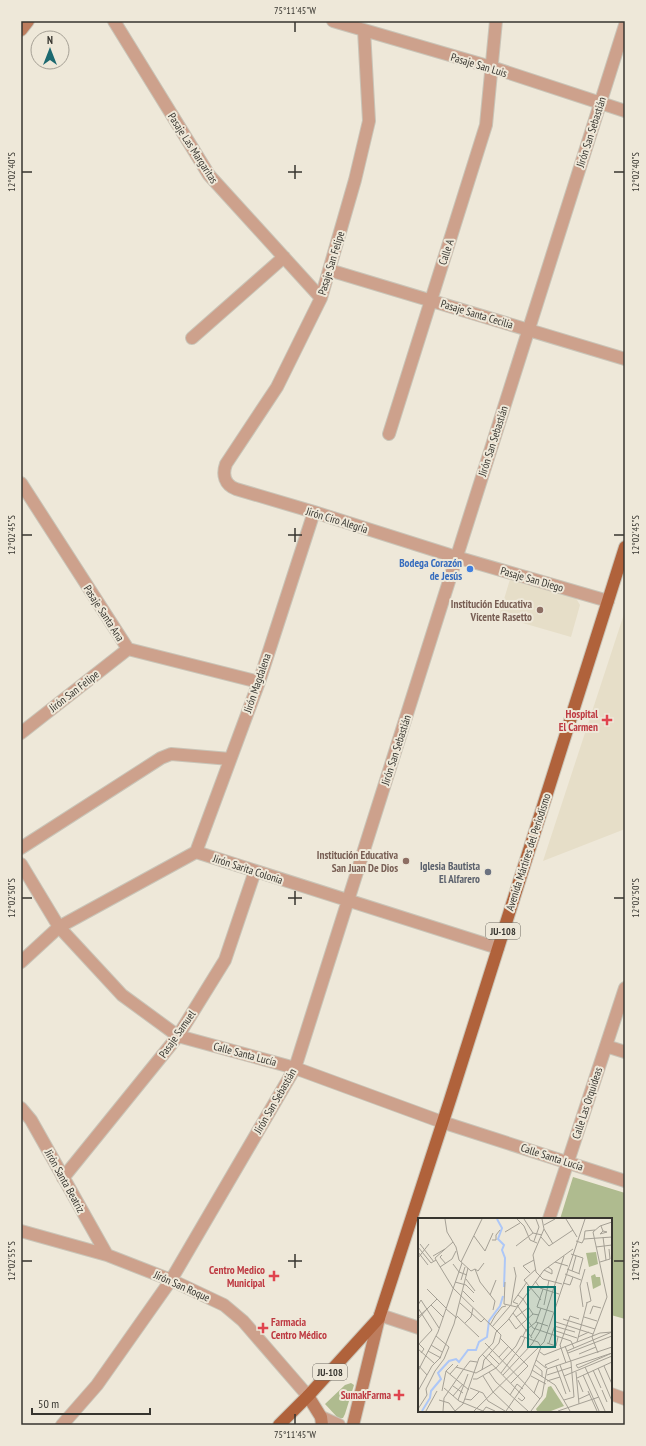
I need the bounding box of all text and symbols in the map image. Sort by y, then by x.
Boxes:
text: 75°11'45"W [274,4,316,17]
north arrow [30,30,70,70]
text: N [47,33,53,47]
street label: Pasaje San Luis [449,50,509,80]
street label: Jirón San Sebastián [573,95,609,170]
street label: Pasaje Las Margaritas [165,110,221,186]
text: 12°02'40"S [5,152,18,192]
text: 12°02'40"S [629,152,642,192]
street label: Pasaje San Felipe [315,229,347,297]
street label: Calle A [435,237,457,267]
street label: Pasaje Santa Cecilia [439,296,515,332]
street label: Jirón San Sebastián [475,404,511,479]
street label: Jirón Ciro Alegría [303,504,370,536]
text: 12°02'45"S [5,515,18,555]
text: 12°02'45"S [629,515,642,555]
place label: Bodega Corazón de Jesús [399,556,462,583]
street label: Pasaje San Diego [499,563,565,595]
marker: Bodega Corazón de Jesús [465,564,475,574]
street label: Pasaje Santa Ana [81,582,127,644]
place label: Institución Educativa Vicente Rasetto [451,597,532,624]
marker: Institución Educativa Vicente Rasetto [535,605,545,615]
street label: Jirón Magdalena [240,652,274,715]
street label: Jirón San Felipe [45,667,102,715]
place label: Hospital El Carmen [559,707,598,734]
street label: Jirón San Sebastián [378,713,414,788]
marker: Hospital El Carmen [601,714,613,726]
street label: Avenida Mártires del Periodismo [502,791,554,912]
place label: Institución Educativa San Juan De Dios [317,848,398,875]
street label: Jirón Sarita Colonia [210,851,285,887]
marker: Institución Educativa San Juan De Dios [401,856,411,866]
place label: Iglesia Bautista El Alfarero [420,859,480,886]
marker: Iglesia Bautista El Alfarero [483,867,493,877]
text: 12°02'50"S [5,878,18,918]
text: 12°02'50"S [629,878,642,918]
road number: JU-108 [486,923,520,939]
street label: Pasaje Samuel [156,1007,199,1060]
street label: Calle Santa Lucía [212,1039,278,1069]
street label: Calle Las Orquideas [569,1065,605,1141]
street label: Jirón San Sebastián [250,1066,299,1137]
street label: Calle Santa Lucía [519,1140,585,1174]
street label: Jirón Santa Beatriz [41,1146,88,1215]
inset map [418,1218,612,1412]
text: 12°02'55"S [5,1241,18,1281]
text: 12°02'55"S [629,1241,642,1281]
place label: Centro Medico Municipal [209,1263,265,1290]
street label: Jirón San Roque [151,1267,213,1305]
marker: Centro Medico Municipal [268,1270,280,1282]
place label: Farmacia Centro Médico [271,1315,327,1342]
marker: Farmacia Centro Médico [258,1323,268,1333]
road number: JU-108 [313,1364,347,1380]
place label: SumakFarma [341,1388,391,1402]
scale bar [32,1390,150,1416]
marker: SumakFarma [394,1390,404,1400]
text: 50 m [38,1396,59,1411]
text: 75°11'45"W [274,1428,316,1441]

